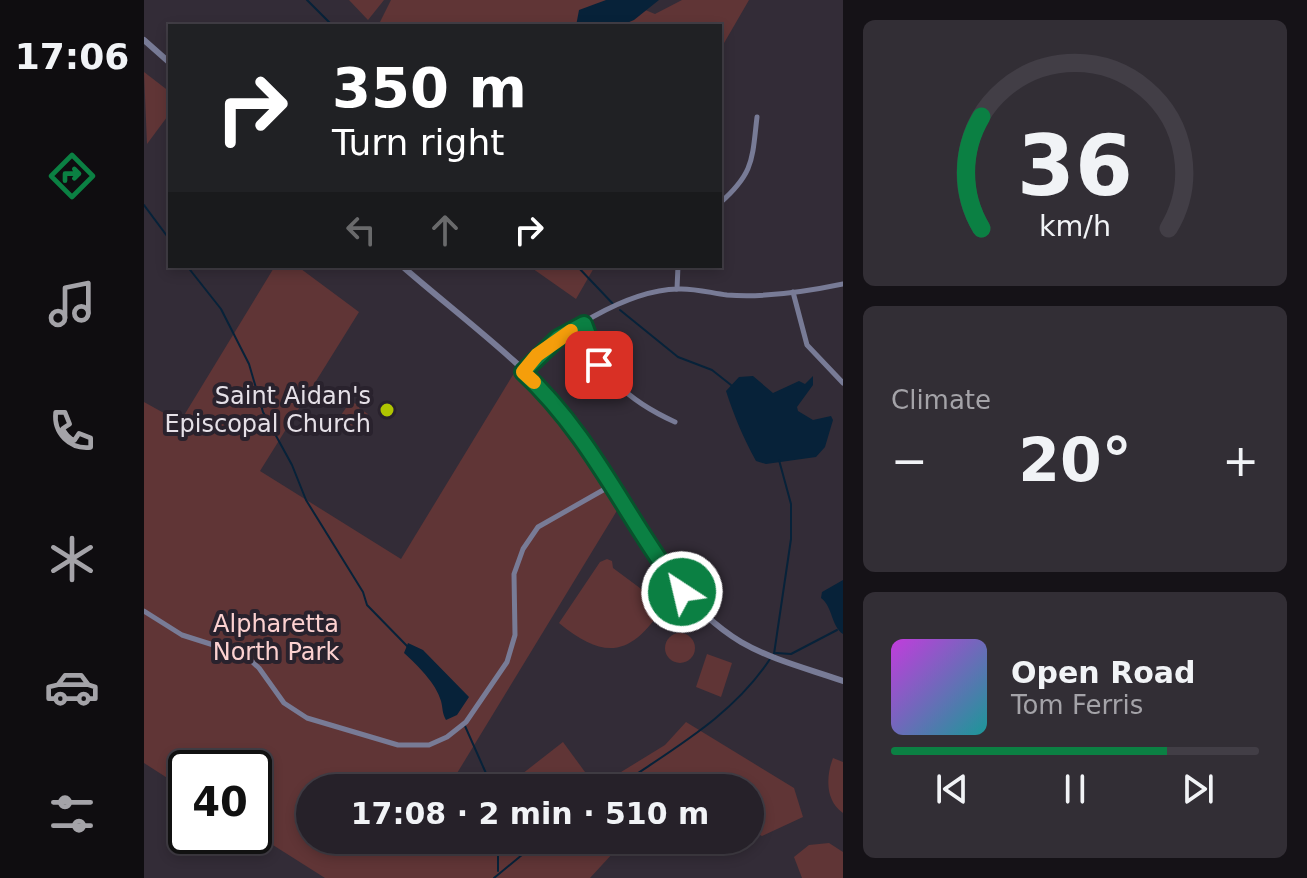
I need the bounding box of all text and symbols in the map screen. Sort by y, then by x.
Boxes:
text: 17:06 [15,36,129,77]
text: 350 m [332,55,527,120]
icon: right [200,56,304,160]
text: 36 [1017,118,1133,215]
text: Turn right [332,122,504,163]
icon: directions [44,148,100,204]
icon: left [339,208,383,252]
icon: ahead [423,208,467,252]
icon: right [507,208,551,252]
text: km/h [1039,209,1111,243]
icon: music [44,276,100,332]
pin [565,331,633,399]
icon: arrive [577,343,621,387]
place label: Saint Aidan's Episcopal Church [164,382,371,438]
text: Climate [891,385,991,415]
marker: Saint Aidan's Episcopal Church [378,401,396,419]
icon: phone [44,403,100,459]
text: 20° [1018,425,1132,495]
text: − [891,435,928,486]
text: + [1222,435,1259,486]
icon: climate [44,531,100,587]
position arrow [640,550,724,634]
park label: Alpharetta North Park [213,610,339,666]
text: Open Road [1011,655,1196,690]
icon: car [44,659,100,715]
text: Tom Ferris [1011,690,1143,720]
speed limit sign: 40 [168,750,272,854]
icon: previous [930,767,974,811]
icon: pause [1053,767,1097,811]
icon: next [1176,767,1220,811]
icon: filters [44,786,100,842]
text: 17:08 · 2 min · 510 m [351,796,709,831]

